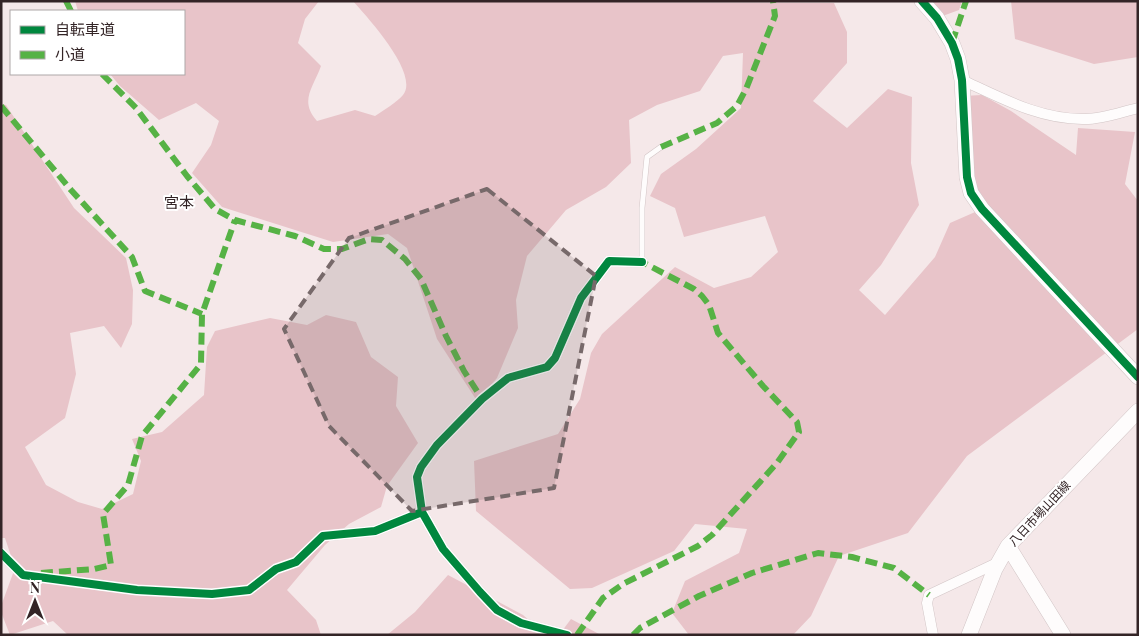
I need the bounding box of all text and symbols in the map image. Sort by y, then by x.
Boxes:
legend [10,10,185,75]
text: 自転車道 [55,19,115,39]
text: 小道 [55,44,85,64]
district label: 宮本 [164,192,194,212]
street label: 八日市場山田線 [1004,477,1074,549]
north arrow [10,576,60,626]
text: N [30,578,40,597]

